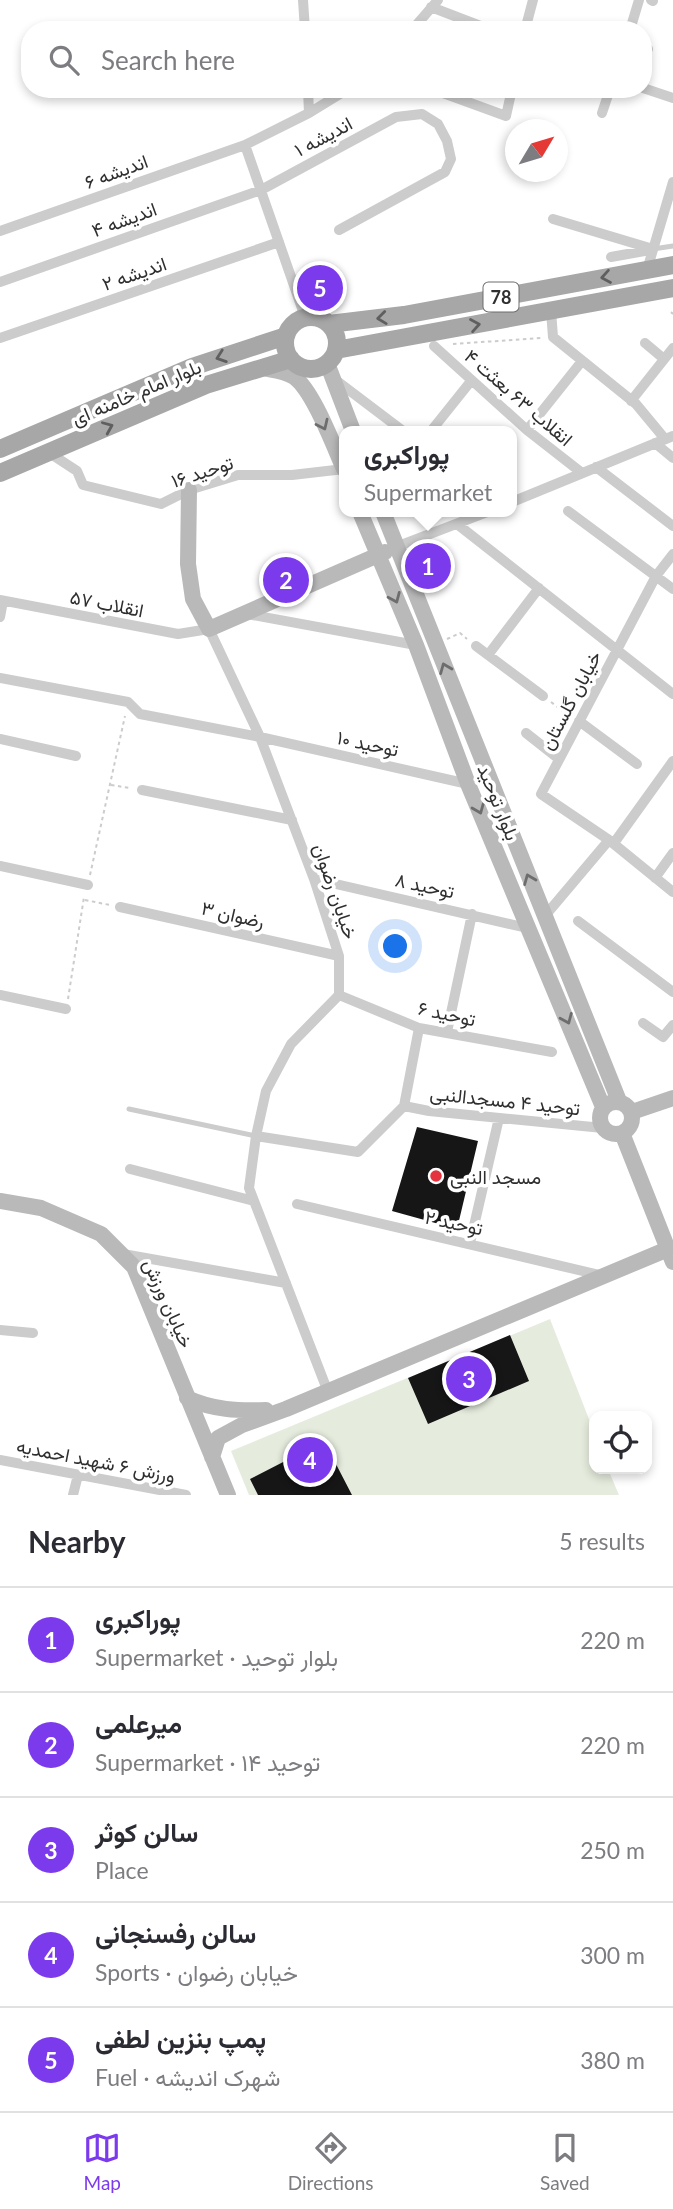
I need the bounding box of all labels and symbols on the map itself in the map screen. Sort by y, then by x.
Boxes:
street label: اندیشه ۱ [290,111,356,162]
north arrow [505,119,568,182]
street label: اندیشه ۶ [81,149,151,194]
street label: اندیشه ۴ [88,197,160,242]
street label: اندیشه ۲ [99,251,170,296]
pin: 5 [297,262,343,314]
one-way arrow [600,269,612,284]
road number: 78 [484,282,518,312]
one-way arrow [376,310,388,325]
one-way arrow [469,318,481,333]
street label: انقلاب ۶۳ بعثت ۴ [460,344,578,451]
one-way arrow [215,349,227,363]
street label: بلوار امام خامنه ای [68,354,205,431]
one-way arrow [315,418,329,430]
one-way arrow [101,421,113,435]
street label: توحید ۱۶ [168,450,236,493]
pin: 1 [405,540,451,592]
pin: 2 [263,554,309,606]
street label: انقلاب ۵۷ [68,585,146,622]
one-way arrow [387,590,401,603]
street label: خیابان گلستان [534,647,607,754]
one-way arrow [440,662,454,674]
street label: توحید ۱۰ [335,725,401,762]
street label: بلوار توحید [472,761,525,844]
one-way arrow [470,803,484,815]
street label: خیابان رضوان [308,840,363,942]
street label: توحید ۸ [393,868,457,904]
one-way arrow [524,874,538,886]
street label: رضوان ۳ [199,896,267,933]
your location [378,929,412,963]
street label: توحید ۶ [416,996,478,1031]
one-way arrow [559,1012,573,1024]
street label: توحید ۴ مسجدالنبی [429,1081,581,1120]
place label: مسجد النبی [450,1165,541,1189]
marker: مسجد النبی [428,1168,444,1184]
street label: توحید ۲ [423,1205,485,1240]
street label: خیابان ورزش [138,1255,199,1351]
pin: 3 [446,1353,492,1405]
street label: ورزش ۶ شهید احمدیه [14,1433,177,1488]
pin: 4 [287,1434,333,1486]

